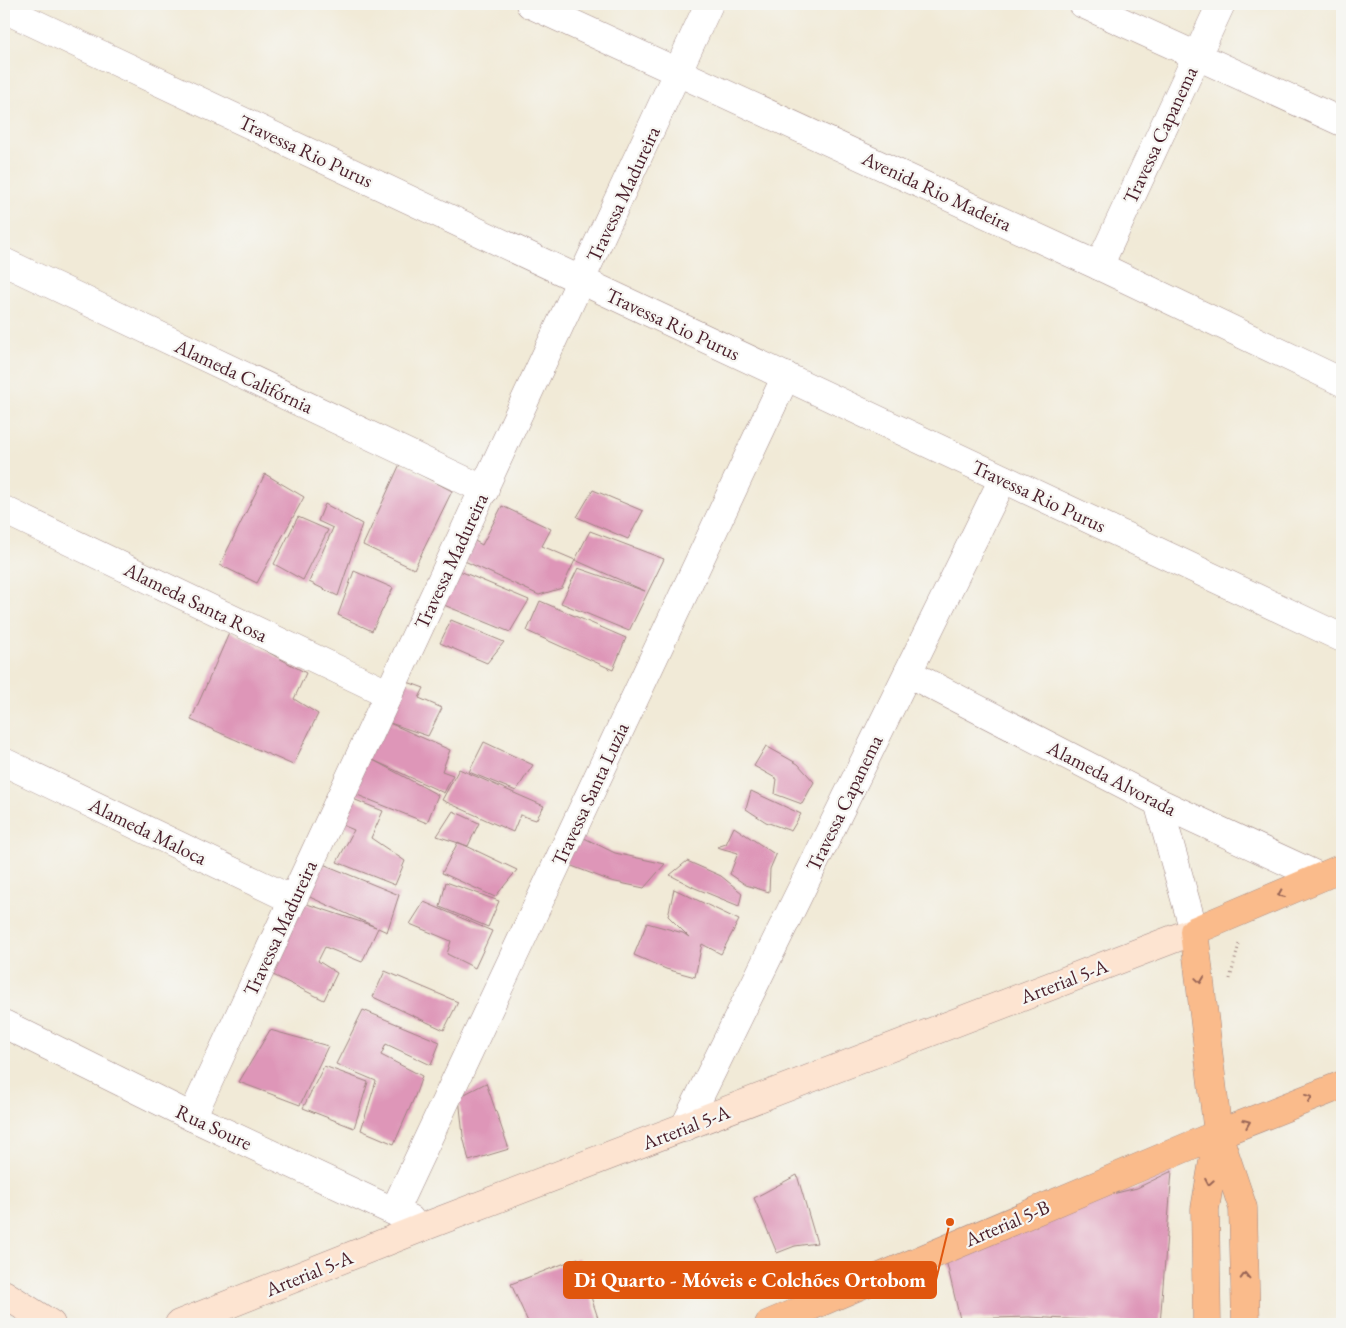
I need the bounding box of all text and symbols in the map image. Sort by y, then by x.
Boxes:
street label: Travessa Capanema [1117,62,1203,208]
street label: Travessa Rio Purus [235,109,377,193]
street label: Travessa Madureira [580,122,666,266]
street label: Avenida Rio Madeira [857,145,1016,237]
street label: Travessa Rio Purus [602,282,744,366]
street label: Alameda Califórnia [170,332,317,419]
street label: Travessa Rio Purus [968,454,1110,538]
street label: Travessa Madureira [408,489,494,633]
street label: Alameda Santa Rosa [119,556,272,648]
street label: Travessa Santa Luzia [545,718,635,870]
street label: Travessa Capanema [800,730,888,876]
street label: Alameda Alvorada [1042,734,1181,822]
street label: Alameda Maloca [84,791,211,871]
street label: Travessa Madureira [237,856,323,1000]
one-way arrow [1277,887,1286,898]
street label: Arterial 5-A [1016,952,1112,1010]
one-way arrow [1195,975,1205,984]
one-way arrow [1304,1094,1313,1104]
street label: Rua Soure [172,1098,256,1156]
street label: Arterial 5-A [638,1098,734,1156]
one-way arrow [1242,1118,1250,1128]
one-way arrow [1205,1178,1215,1186]
street label: Arterial 5-B [960,1193,1053,1253]
street label: Arterial 5-A [261,1244,357,1303]
callout: Di Quarto - Móveis e Colchões Ortobom [564,1262,936,1298]
text: Di Quarto - Móveis e Colchões Ortobom [574,1266,926,1293]
one-way arrow [1240,1271,1250,1279]

